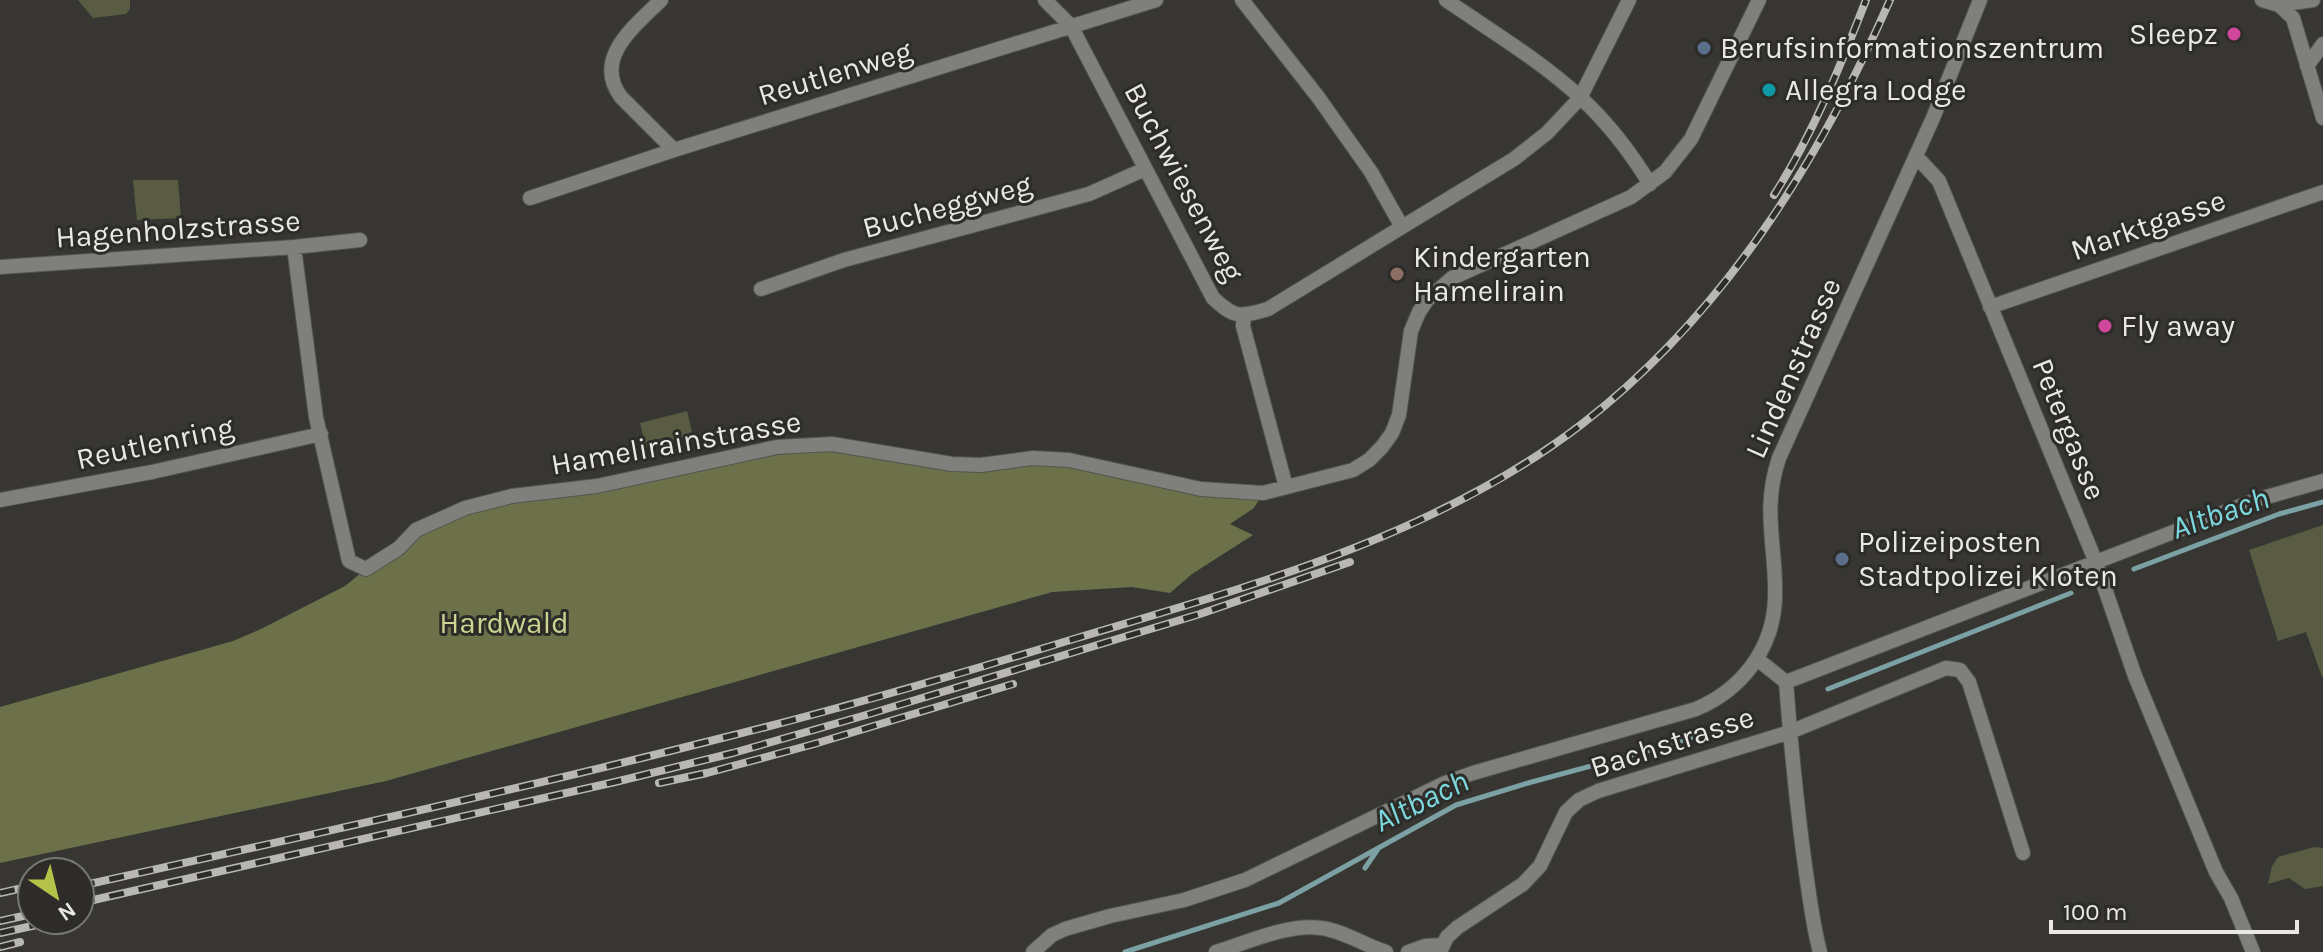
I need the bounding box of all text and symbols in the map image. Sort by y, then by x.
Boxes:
place label: Sleepz [2129,16,2218,52]
marker: Sleepz [2225,25,2243,43]
place label: Berufsinformationszentrum [1720,30,2104,66]
street label: Reutlenweg [754,32,916,113]
marker: Berufsinformationszentrum [1695,39,1713,57]
place label: Allegra Lodge [1785,72,1966,108]
street label: Buchwiesenweg [1117,77,1252,288]
marker: Allegra Lodge [1760,81,1778,99]
street label: Bucheggweg [858,166,1036,246]
street label: Marktgasse [2066,182,2230,268]
street label: Hagenholzstrasse [54,202,302,256]
place label: Kindergarten Hamelirain [1413,239,1591,309]
marker: Kindergarten Hamelirain [1388,265,1406,283]
street label: Lindenstrasse [1737,272,1849,464]
place label: Fly away [2121,308,2235,344]
marker: Fly away [2096,317,2114,335]
street label: Petergasse [2024,353,2114,505]
street label: Hamelirainstrasse [548,403,804,483]
street label: Reutlenring [73,409,237,477]
water label: Altbach [2166,479,2274,547]
place label: Polizeiposten Stadtpolizei Kloten [1858,524,2118,594]
marker: Polizeiposten Stadtpolizei Kloten [1833,550,1851,568]
park label: Hardwald [439,605,569,641]
street label: Bachstrasse [1586,699,1758,785]
water label: Altbach [1368,762,1474,840]
north arrow [16,856,96,936]
scale bar [2051,884,2297,934]
text: N [53,896,81,927]
text: 100 m [2063,898,2128,926]

